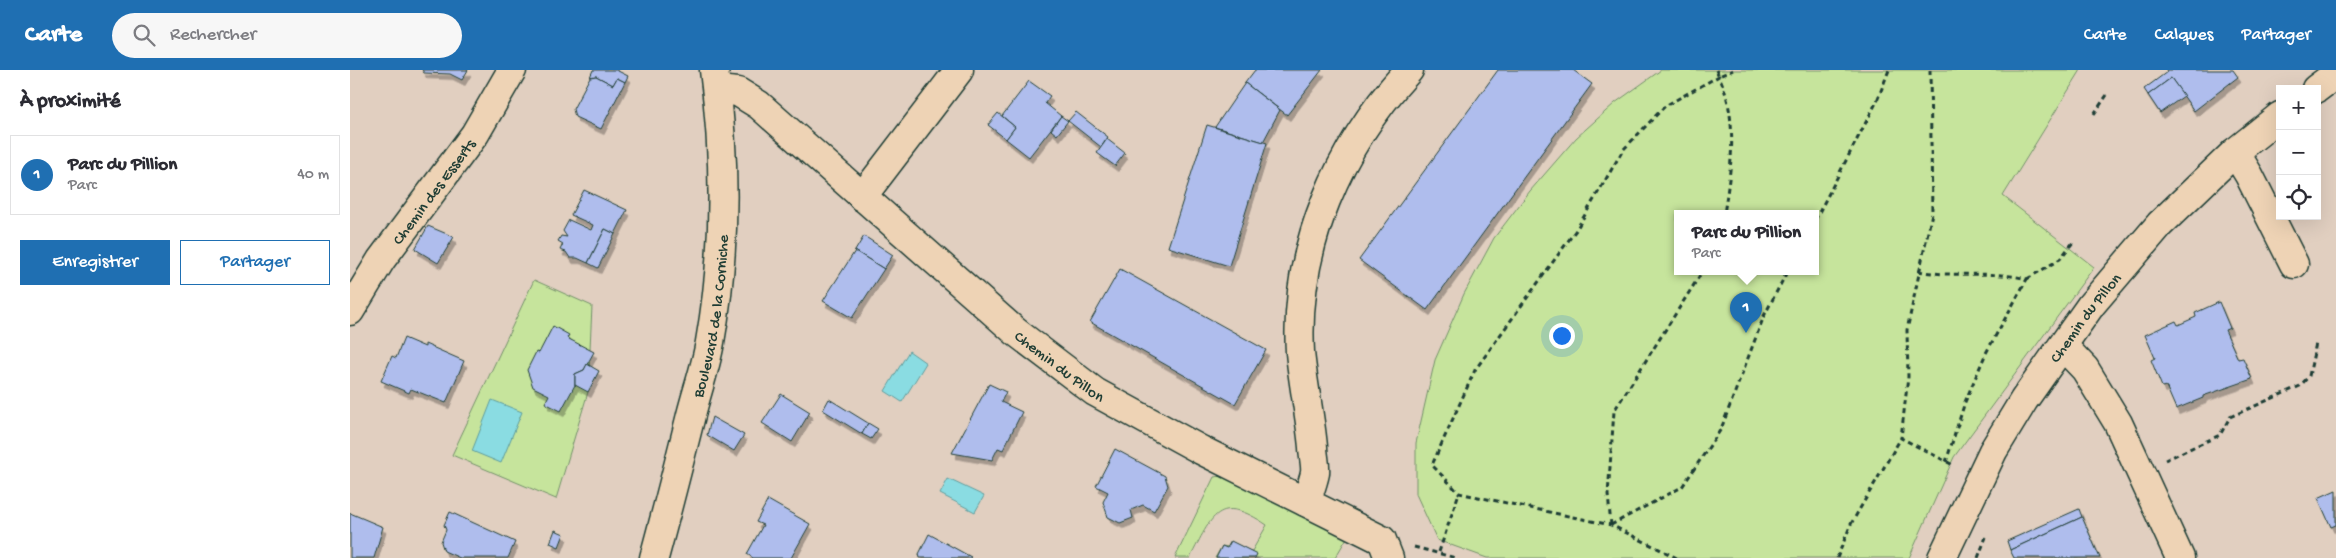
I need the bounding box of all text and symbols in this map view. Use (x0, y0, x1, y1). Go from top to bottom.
search box (112, 13, 462, 58)
text: Carte (25, 21, 82, 50)
icon: search (130, 21, 158, 49)
text: Rechercher (170, 24, 256, 47)
text: Carte (2084, 25, 2127, 46)
text: Calques (2155, 25, 2213, 46)
text: Partager (2241, 25, 2311, 46)
map controls (2276, 85, 2321, 220)
button: + (2276, 85, 2321, 130)
text: À proximité (20, 90, 121, 115)
button: − (2276, 130, 2321, 175)
street label: Chemin des Esserts (390, 135, 482, 250)
text: Parc du Pillion (68, 154, 177, 177)
text: 1 (34, 166, 40, 185)
text: 40 m (297, 166, 329, 185)
button: locate (2276, 175, 2321, 220)
text: Parc (68, 177, 97, 196)
popup (1674, 210, 1819, 275)
text: Parc du Pillion (1692, 222, 1801, 245)
street label: Boulevard de la Corniche (690, 234, 735, 401)
button: Enregistrer (20, 240, 170, 285)
button: Partager (180, 240, 330, 285)
text: Parc (1692, 245, 1721, 264)
street label: Chemin du Pillon (2047, 270, 2127, 368)
pin: 1 (1730, 292, 1762, 333)
your location (1549, 323, 1575, 349)
street label: Chemin du Pillon (1009, 328, 1107, 408)

